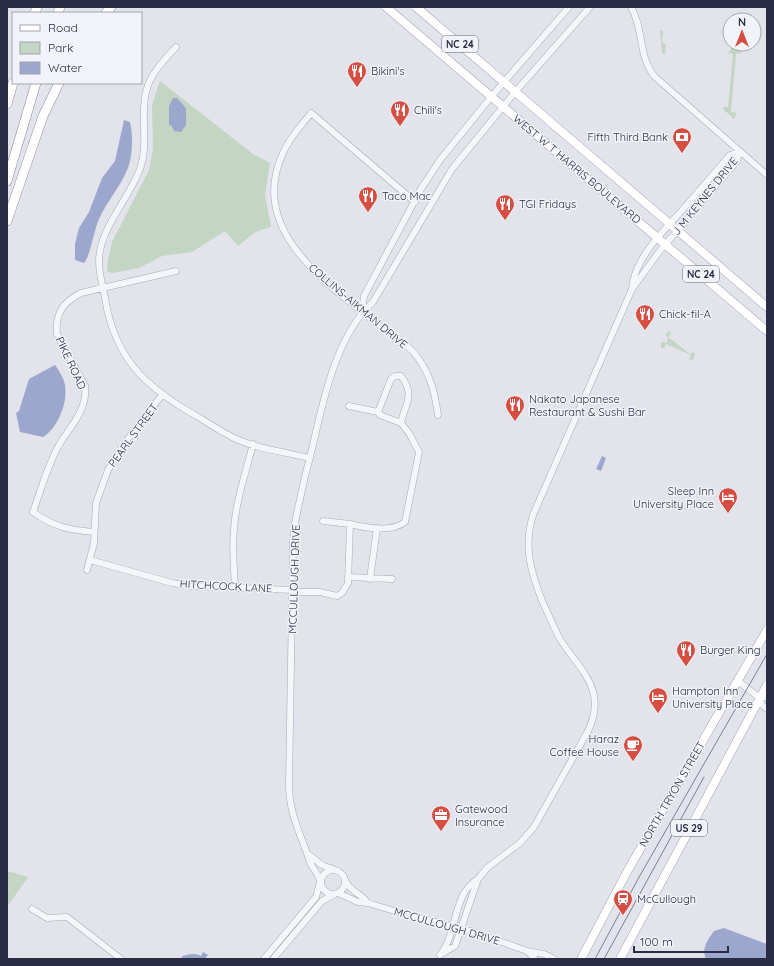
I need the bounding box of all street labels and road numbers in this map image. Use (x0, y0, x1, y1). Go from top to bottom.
road number: NC 24 (442, 36, 478, 52)
street label: WEST W T HARRIS BOULEVARD (510, 111, 644, 227)
street label: J M KEYNES DRIVE (669, 154, 741, 238)
street label: COLLINS-AIKMAN DRIVE (306, 261, 410, 351)
road number: NC 24 (683, 266, 719, 282)
street label: PIKE ROAD (53, 334, 89, 392)
street label: PEARL STREET (105, 400, 161, 470)
street label: MCCULLOUGH DRIVE (285, 524, 303, 634)
street label: HITCHCOCK LANE (179, 577, 273, 595)
street label: NORTH TRYON STREET (636, 738, 708, 849)
road number: US 29 (671, 820, 707, 836)
street label: MCCULLOUGH DRIVE (393, 904, 501, 948)

